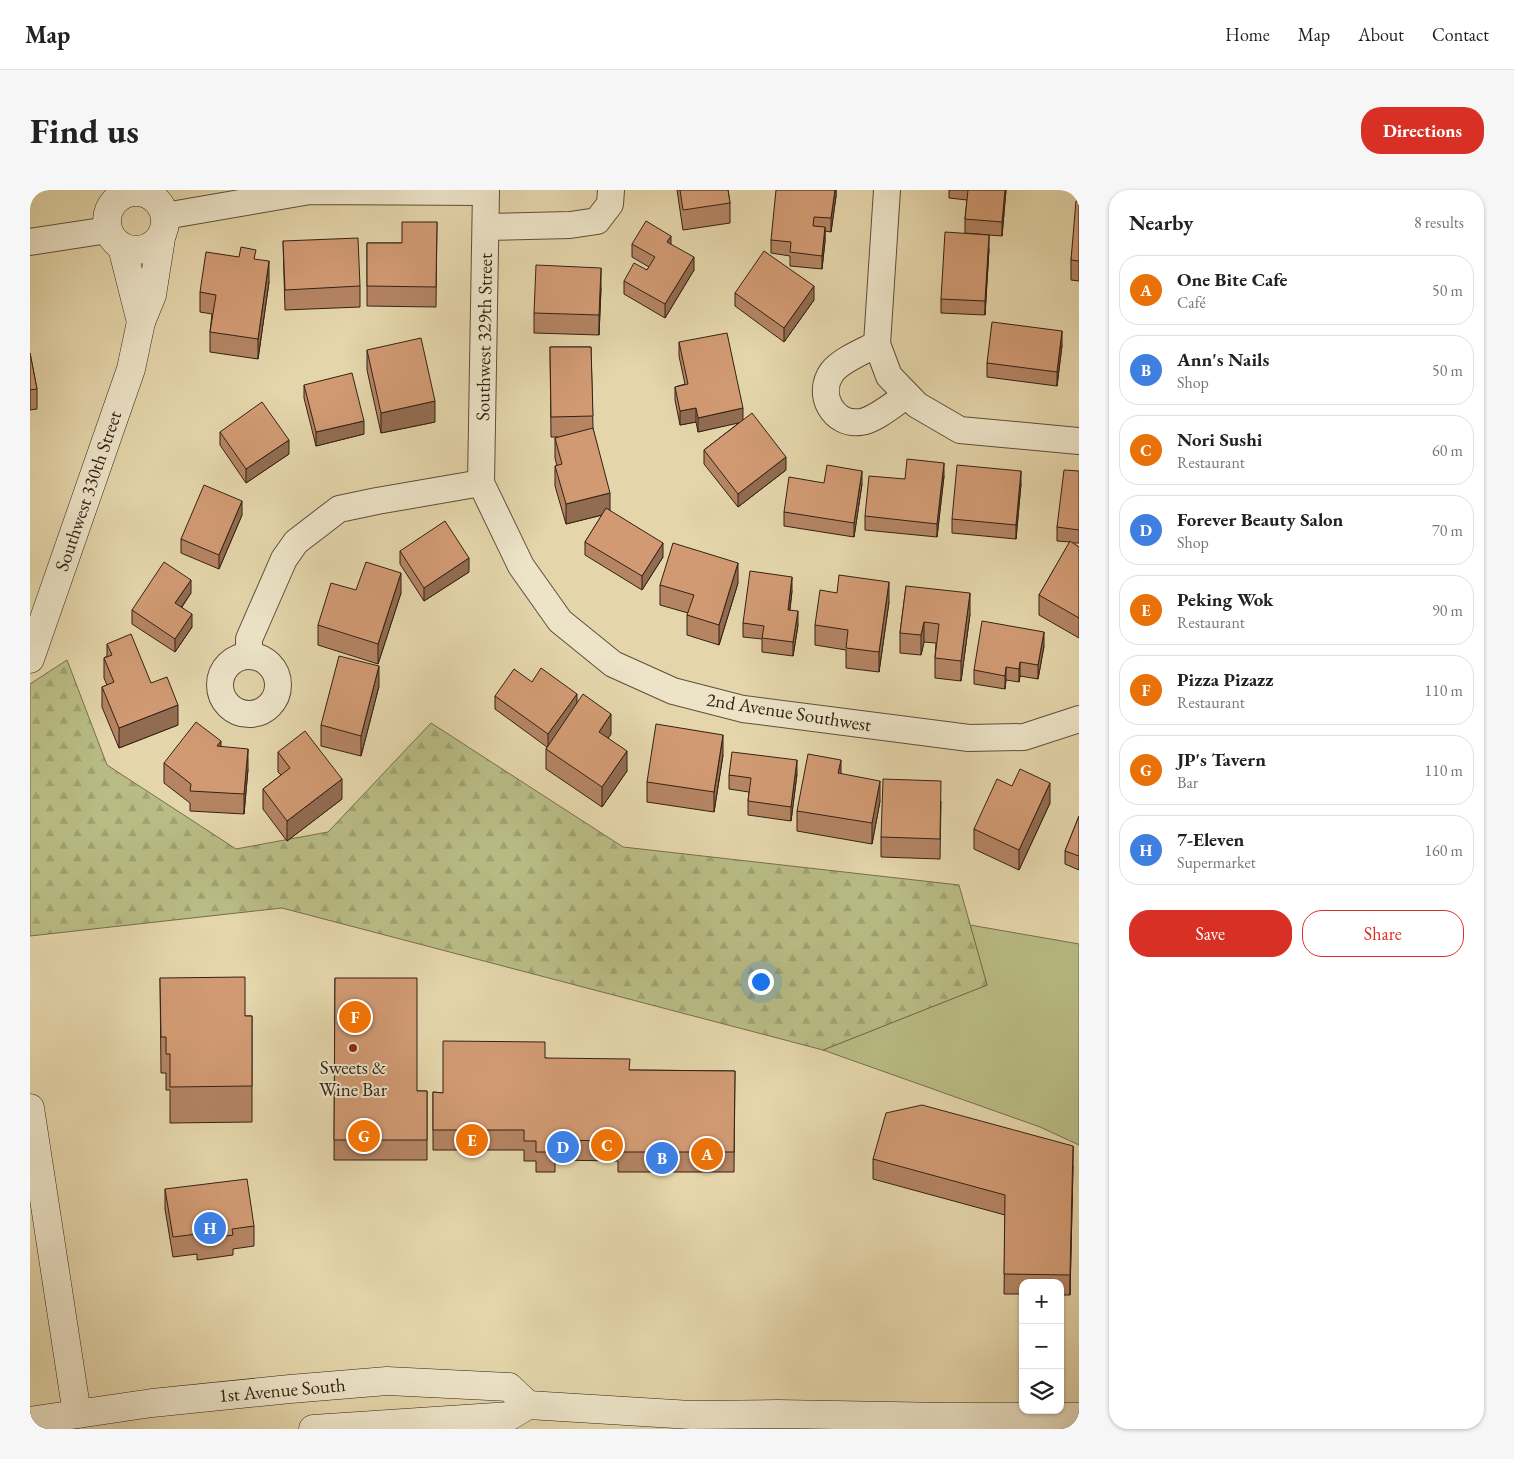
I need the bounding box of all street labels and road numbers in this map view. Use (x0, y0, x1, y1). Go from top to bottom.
street label: Southwest 329th Street (470, 253, 498, 421)
street label: Southwest 330th Street (49, 407, 127, 575)
street label: 2nd Avenue Southwest (705, 687, 873, 737)
street label: 1st Avenue South (217, 1372, 347, 1408)

